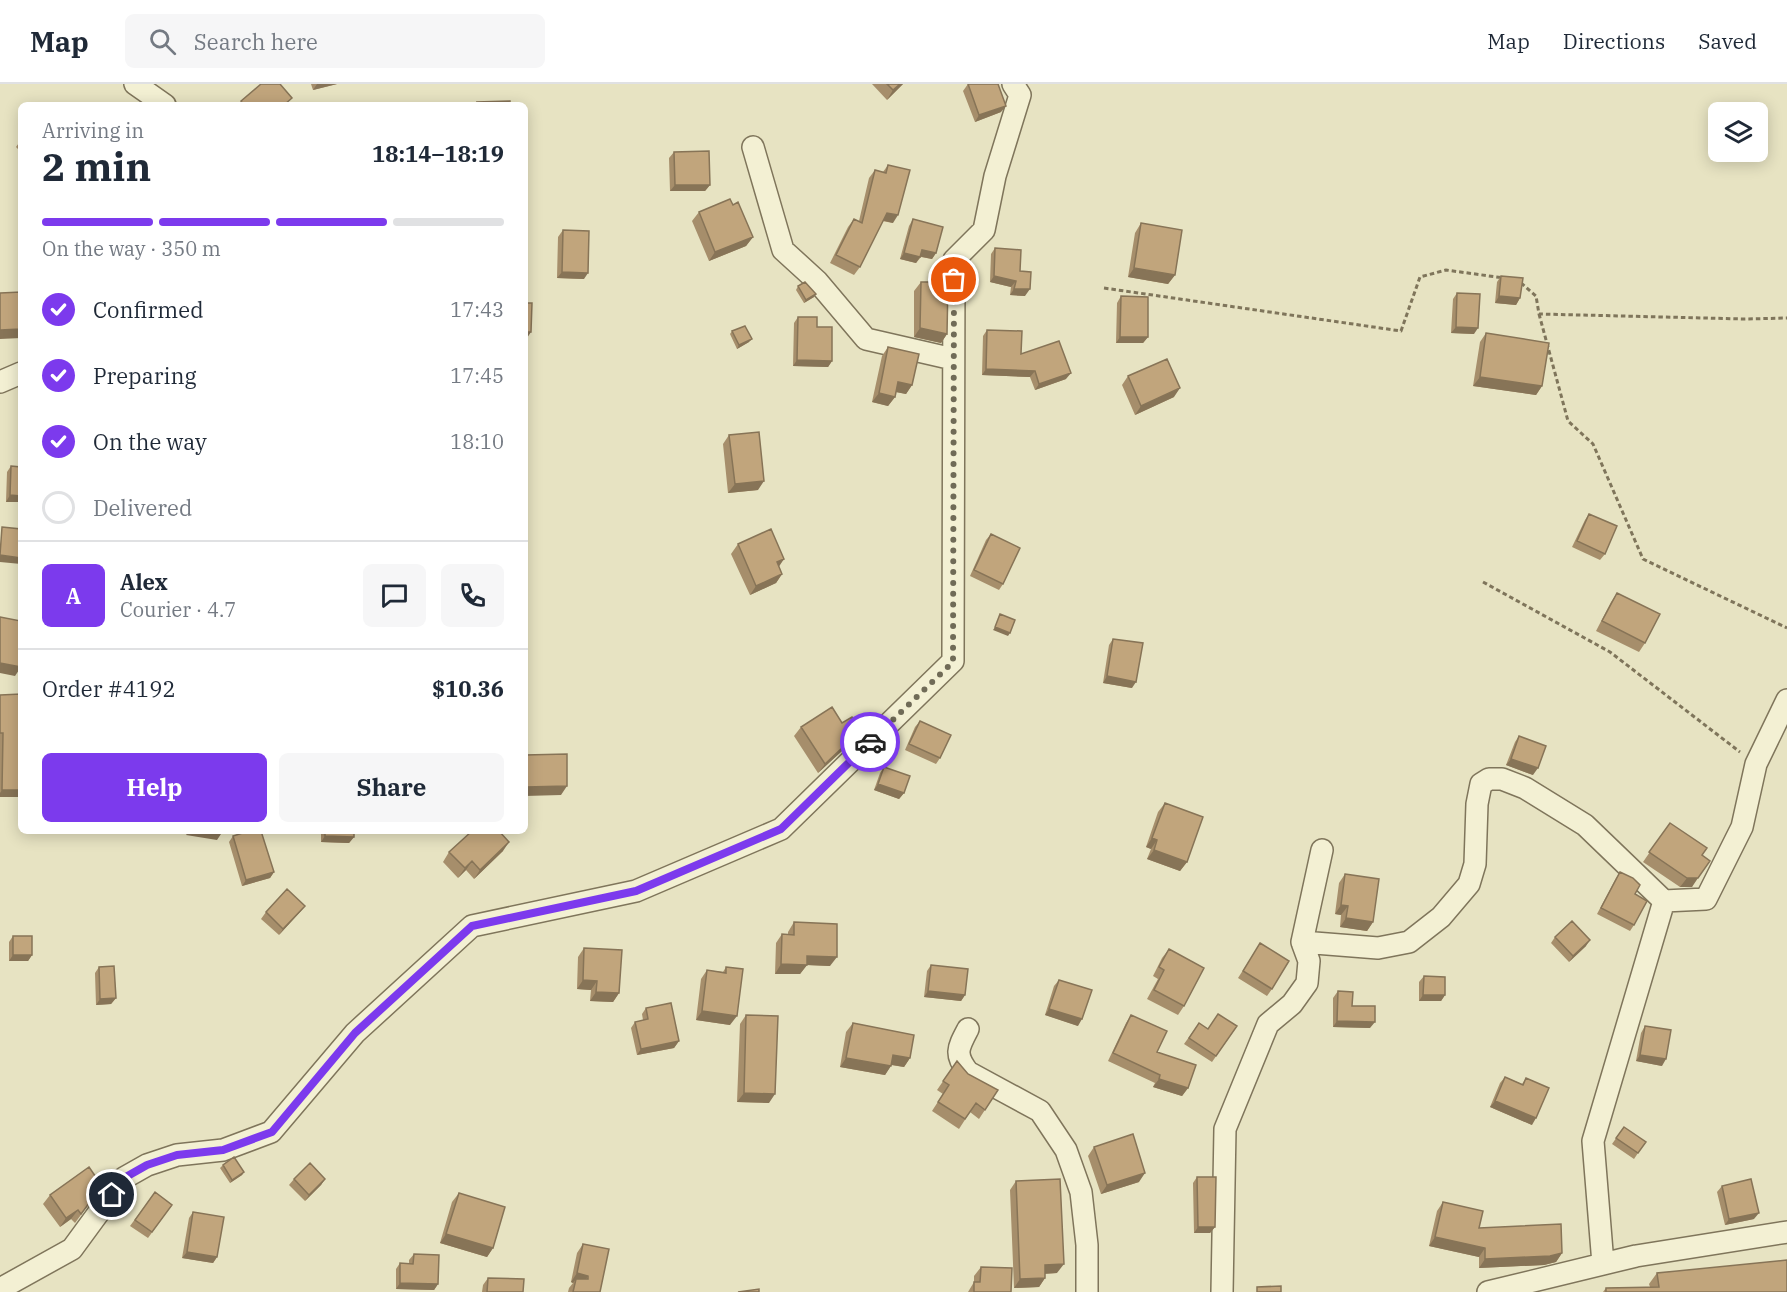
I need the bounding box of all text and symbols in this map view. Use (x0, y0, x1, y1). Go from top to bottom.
search box (125, 14, 545, 68)
text: Map (30, 23, 89, 60)
icon: search (146, 25, 179, 58)
text: Search here (194, 27, 318, 56)
text: Map (1487, 27, 1530, 55)
text: Directions (1563, 27, 1665, 55)
text: Saved (1698, 27, 1757, 55)
map controls (1708, 102, 1768, 162)
button: layers (1708, 102, 1768, 162)
text: Arriving in (42, 117, 144, 144)
text: 18:14–18:19 (372, 139, 504, 168)
text: 2 min (42, 141, 151, 192)
text: On the way · 350 m (42, 235, 221, 262)
pin (928, 254, 979, 305)
icon: bag (937, 263, 970, 296)
icon: check (42, 293, 75, 326)
text: Confirmed (93, 295, 204, 324)
text: 17:43 (450, 296, 504, 323)
icon: check (42, 359, 75, 392)
text: Preparing (93, 361, 197, 390)
text: 17:45 (450, 362, 504, 389)
icon: check (42, 425, 75, 458)
text: On the way (93, 427, 207, 456)
text: 18:10 (450, 428, 504, 455)
text: Delivered (93, 493, 192, 522)
button: chat (363, 564, 426, 627)
button: phone (441, 564, 504, 627)
text: Alex (120, 567, 168, 596)
text: A (66, 581, 81, 610)
text: Courier · 4.7 (120, 596, 236, 623)
text: Order #4192 (42, 674, 176, 703)
text: $10.36 (432, 674, 504, 703)
courier (840, 712, 900, 772)
icon: car (854, 726, 887, 759)
button: Help (42, 753, 267, 822)
button: Share (279, 753, 504, 822)
pin (86, 1169, 137, 1220)
icon: home (95, 1178, 128, 1211)

